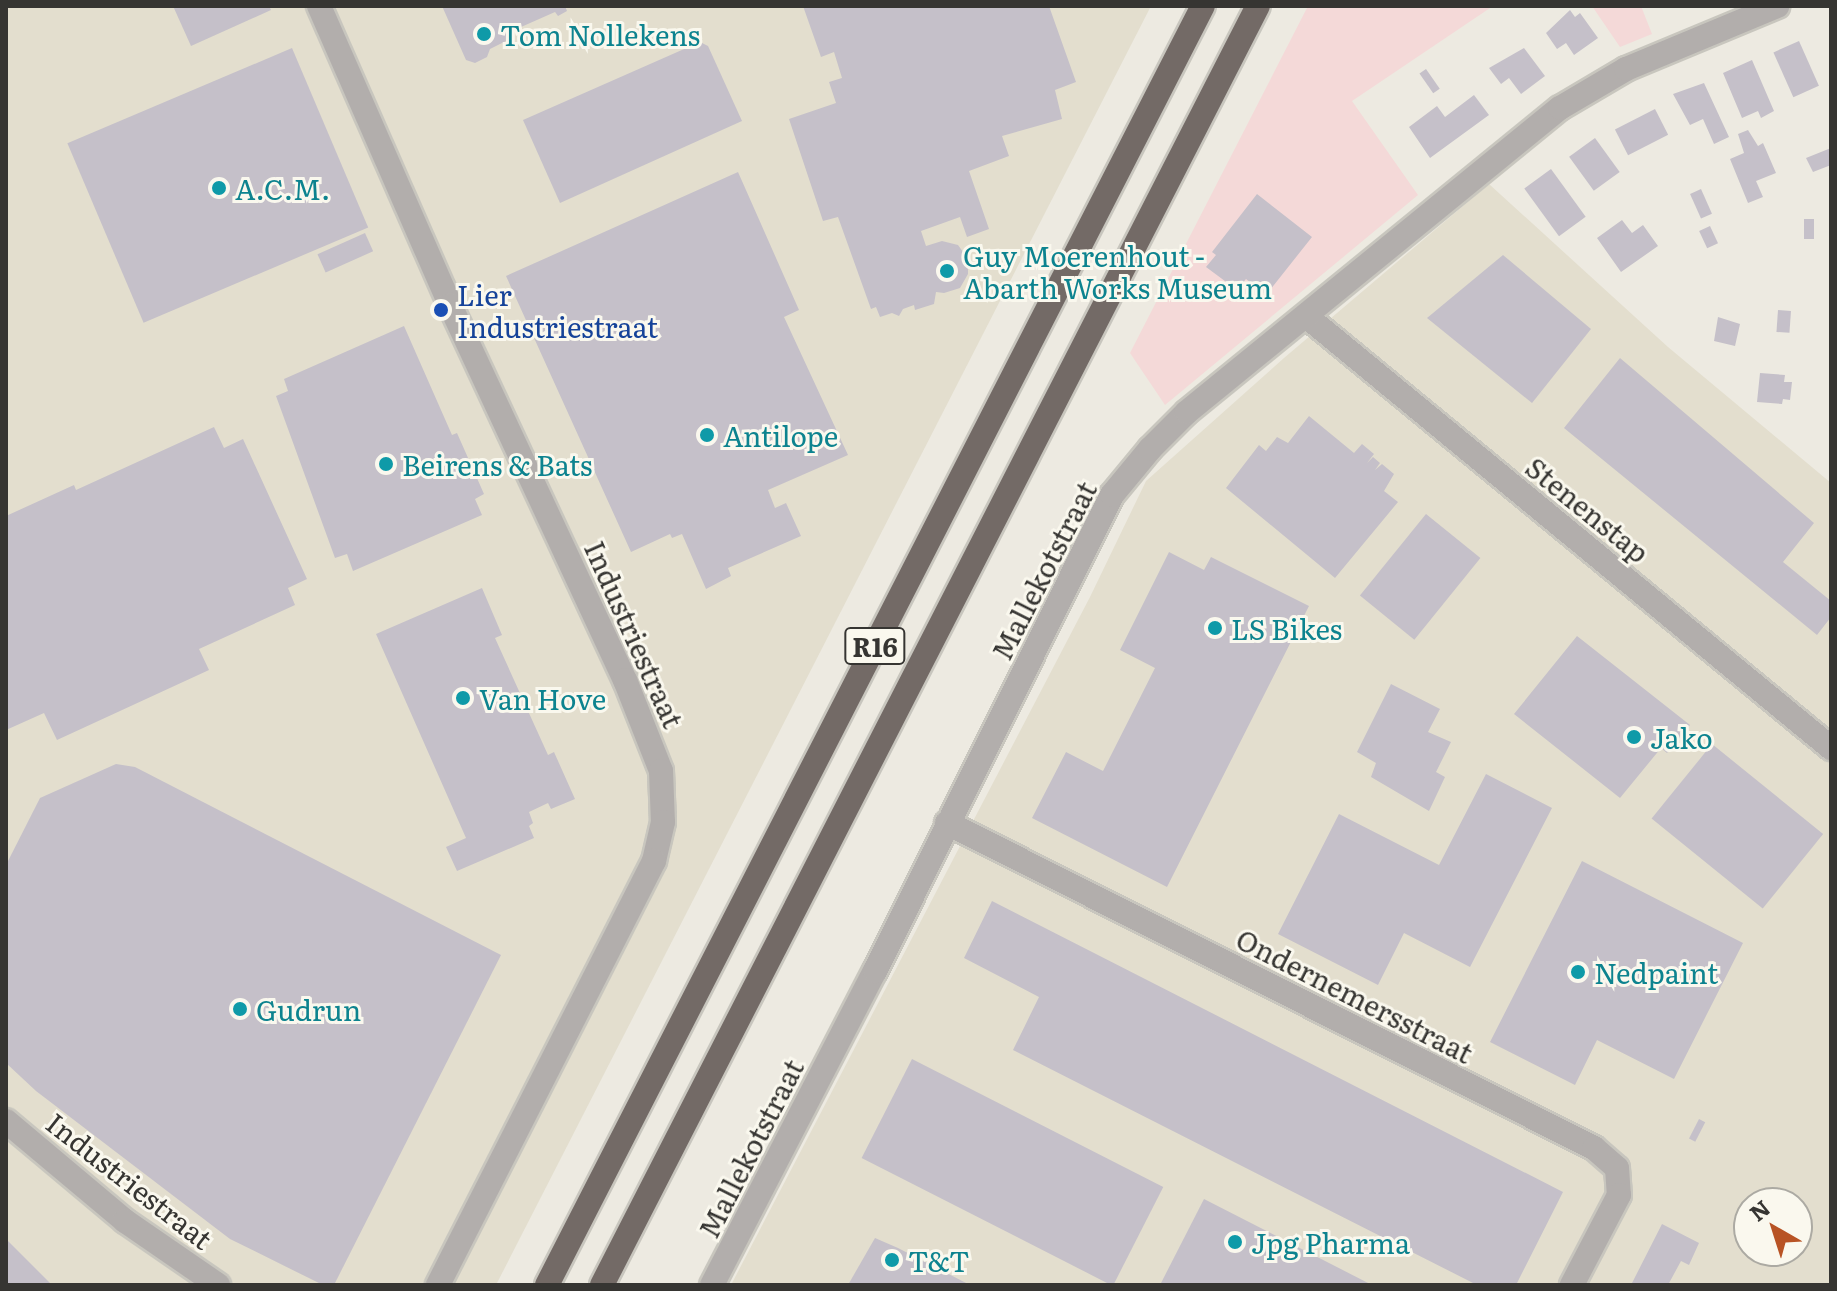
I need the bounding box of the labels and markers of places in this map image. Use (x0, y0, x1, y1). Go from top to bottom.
place label: Tom Nollekens (500, 17, 700, 51)
marker: Tom Nollekens (475, 25, 493, 43)
place label: A.C.M. (235, 171, 330, 205)
marker: A.C.M. (210, 179, 228, 197)
place label: Guy Moerenhout - Abarth Works Museum (963, 238, 1272, 304)
marker: Guy Moerenhout - Abarth Works Museum (938, 262, 956, 280)
place label: Lier Industriestraat (457, 277, 658, 343)
marker: Lier Industriestraat (432, 301, 450, 319)
place label: Antilope (723, 418, 838, 452)
marker: Antilope (698, 426, 716, 444)
place label: Beirens & Bats (402, 447, 592, 481)
marker: Beirens & Bats (377, 455, 395, 473)
place label: LS Bikes (1231, 611, 1342, 645)
marker: LS Bikes (1206, 619, 1224, 637)
place label: Van Hove (479, 681, 606, 715)
marker: Van Hove (454, 689, 472, 707)
place label: Jako (1650, 720, 1713, 754)
marker: Jako (1625, 728, 1643, 746)
place label: Nedpaint (1594, 955, 1718, 989)
marker: Nedpaint (1569, 963, 1587, 981)
place label: Gudrun (256, 992, 361, 1026)
marker: Gudrun (231, 1000, 249, 1018)
place label: Jpg Pharma (1251, 1225, 1410, 1259)
marker: Jpg Pharma (1226, 1233, 1244, 1251)
place label: T&T (908, 1243, 970, 1277)
marker: T&T (883, 1251, 901, 1269)

